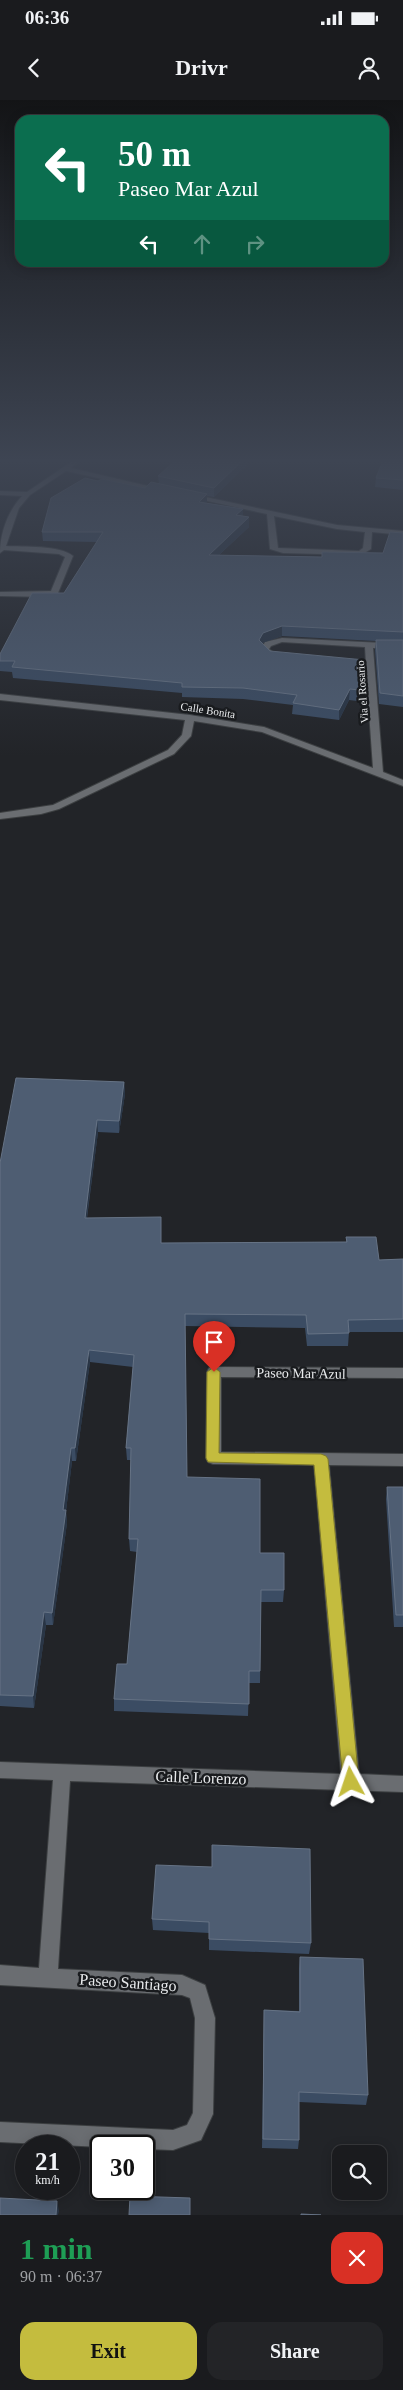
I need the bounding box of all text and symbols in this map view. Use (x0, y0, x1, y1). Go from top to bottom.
text: 06:36 (25, 7, 69, 28)
icon: back (20, 54, 48, 82)
icon: person (355, 54, 383, 82)
text: Drivr (175, 55, 228, 80)
icon: left (35, 135, 100, 200)
text: 50 m (118, 135, 191, 174)
text: Paseo Mar Azul (118, 176, 259, 201)
icon: left (135, 230, 163, 258)
icon: ahead (188, 230, 216, 258)
icon: right (241, 230, 269, 258)
street label: Via el Rosario (354, 660, 370, 724)
street label: Calle Bonita (180, 700, 236, 720)
pin (193, 1321, 235, 1372)
icon: arrive (200, 1328, 228, 1356)
street label: Paseo Mar Azul (256, 1365, 346, 1382)
position arrow (324, 1755, 376, 1807)
street label: Calle Lorenzo (155, 1767, 247, 1788)
street label: Paseo Santiago (79, 1971, 177, 1995)
speed limit sign: 30 (90, 2135, 155, 2200)
map controls (332, 2145, 387, 2200)
button: search (332, 2145, 387, 2200)
text: 21 (35, 2148, 60, 2175)
text: km/h (35, 2173, 60, 2187)
text: 1 min (20, 2232, 93, 2265)
button: close (331, 2232, 383, 2284)
text: 90 m · 06:37 (20, 2268, 102, 2285)
button: Exit (20, 2322, 197, 2380)
button: Share (207, 2322, 383, 2380)

